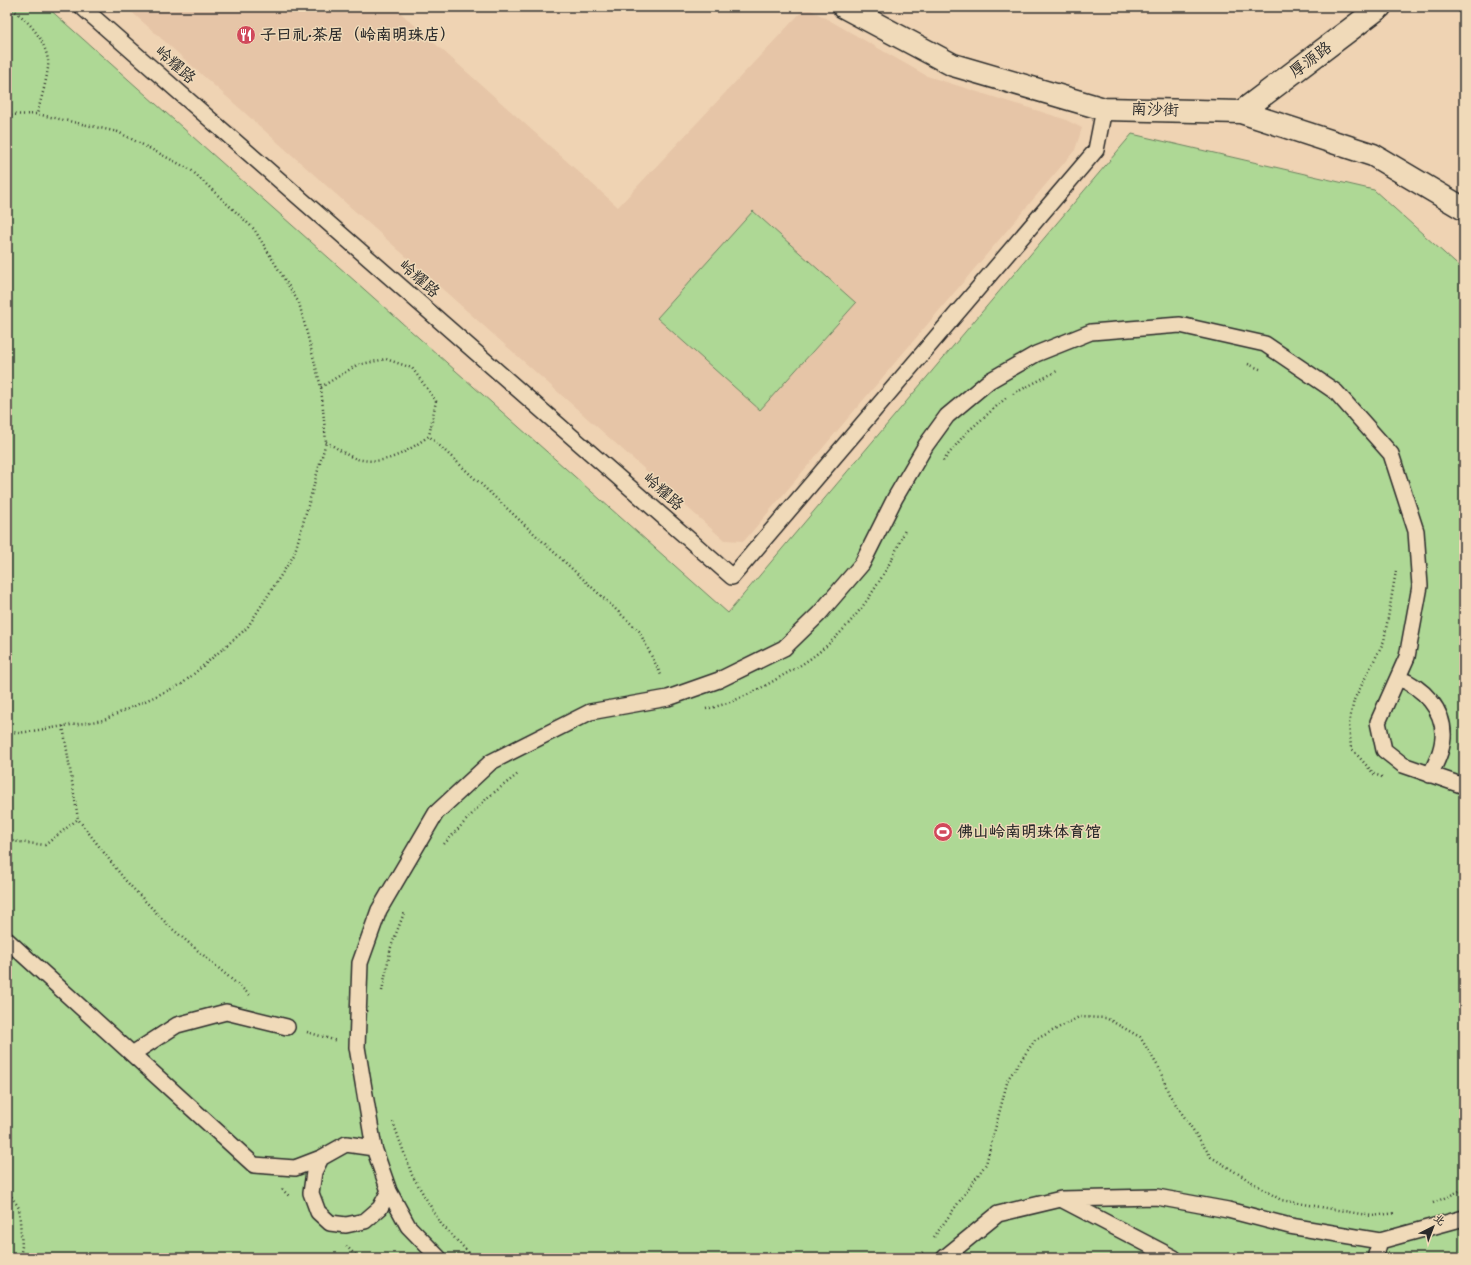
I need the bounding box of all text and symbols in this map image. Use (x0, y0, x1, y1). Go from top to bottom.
restaurant icon: 子曰礼·茶居（岭南明珠店） (235, 24, 257, 46)
place label: 子曰礼·茶居（岭南明珠店） (260, 25, 456, 46)
street label: 厚源路 (1286, 37, 1336, 83)
street label: 岭耀路 (150, 41, 200, 89)
street label: 南沙街 (1131, 99, 1179, 121)
street label: 岭耀路 (394, 255, 444, 303)
street label: 岭耀路 (638, 468, 688, 516)
sports icon: 佛山岭南明珠体育馆 (932, 821, 954, 843)
place label: 佛山岭南明珠体育馆 (957, 822, 1101, 843)
north arrow (1413, 1207, 1453, 1247)
text: 北 (1430, 1211, 1448, 1229)

